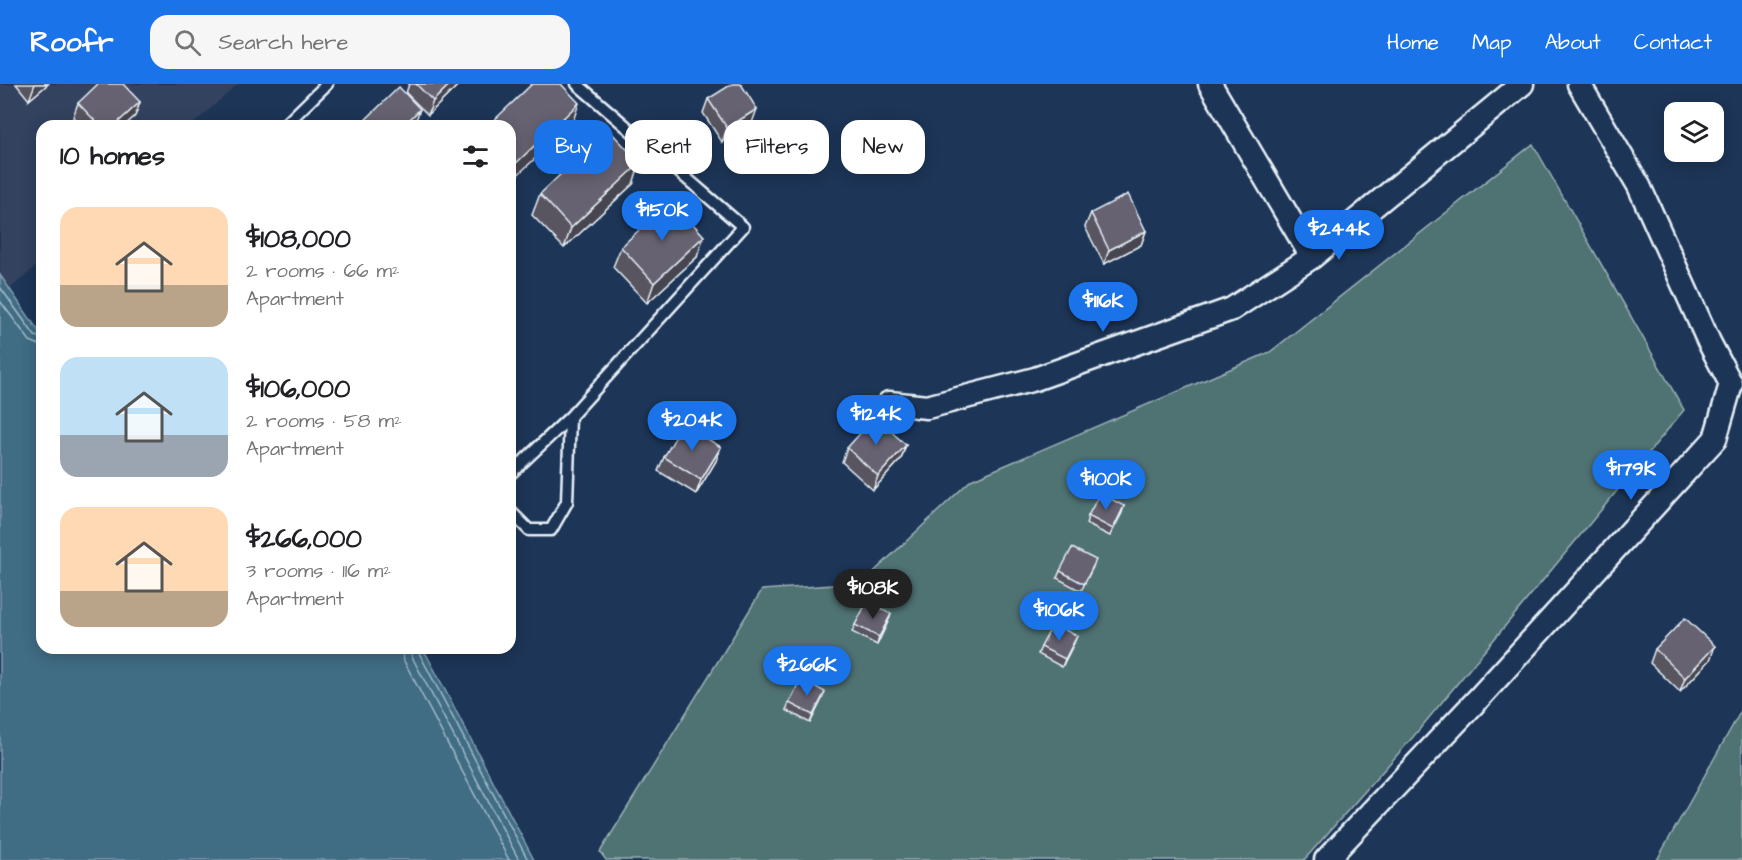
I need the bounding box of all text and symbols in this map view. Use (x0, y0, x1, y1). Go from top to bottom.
search box (150, 15, 570, 69)
text: Roofr (30, 23, 114, 62)
icon: search (171, 26, 204, 59)
text: Search here (219, 27, 348, 58)
text: Home (1387, 28, 1439, 57)
text: Map (1472, 28, 1512, 57)
text: About (1545, 28, 1601, 57)
text: Contact (1634, 28, 1712, 57)
map controls (1664, 102, 1724, 162)
button: layers (1664, 102, 1724, 162)
chip: Buy (534, 120, 613, 174)
chip: Rent (625, 120, 712, 174)
chip: Filters (724, 120, 829, 174)
chip: New (841, 120, 925, 174)
text: 10 homes (60, 138, 165, 174)
icon: filters (459, 140, 492, 173)
pin: $150K (620, 191, 704, 242)
text: $150K (636, 196, 688, 224)
pin: $244K (1297, 210, 1381, 261)
text: $244K (1308, 215, 1370, 243)
text: $108,000 (246, 221, 351, 257)
icon: home (108, 231, 180, 303)
text: 2 rooms · 66 m² (246, 257, 400, 285)
pin: $116K (1061, 282, 1145, 333)
text: Apartment (246, 285, 344, 313)
text: $116K (1083, 287, 1123, 315)
text: $106,000 (246, 371, 350, 407)
icon: home (108, 381, 180, 453)
pin: $124K (834, 395, 918, 446)
text: $124K (851, 400, 901, 428)
pin: $204K (650, 401, 734, 452)
text: $204K (662, 406, 722, 434)
text: 2 rooms · 58 m² (246, 407, 402, 435)
text: Apartment (246, 435, 344, 463)
pin: $179K (1589, 450, 1673, 501)
text: $179K (1606, 455, 1656, 483)
pin: $100K (1064, 460, 1148, 511)
text: $100K (1080, 465, 1132, 493)
text: $266,000 (246, 521, 362, 557)
icon: home (108, 531, 180, 603)
text: 3 rooms · 116 m² (246, 557, 391, 585)
pin: $108K (831, 569, 915, 620)
text: $108K (847, 574, 899, 602)
text: Apartment (246, 585, 344, 613)
pin: $106K (1017, 591, 1101, 642)
text: $106K (1034, 596, 1084, 624)
pin: $266K (765, 646, 849, 697)
text: $266K (777, 651, 837, 679)

